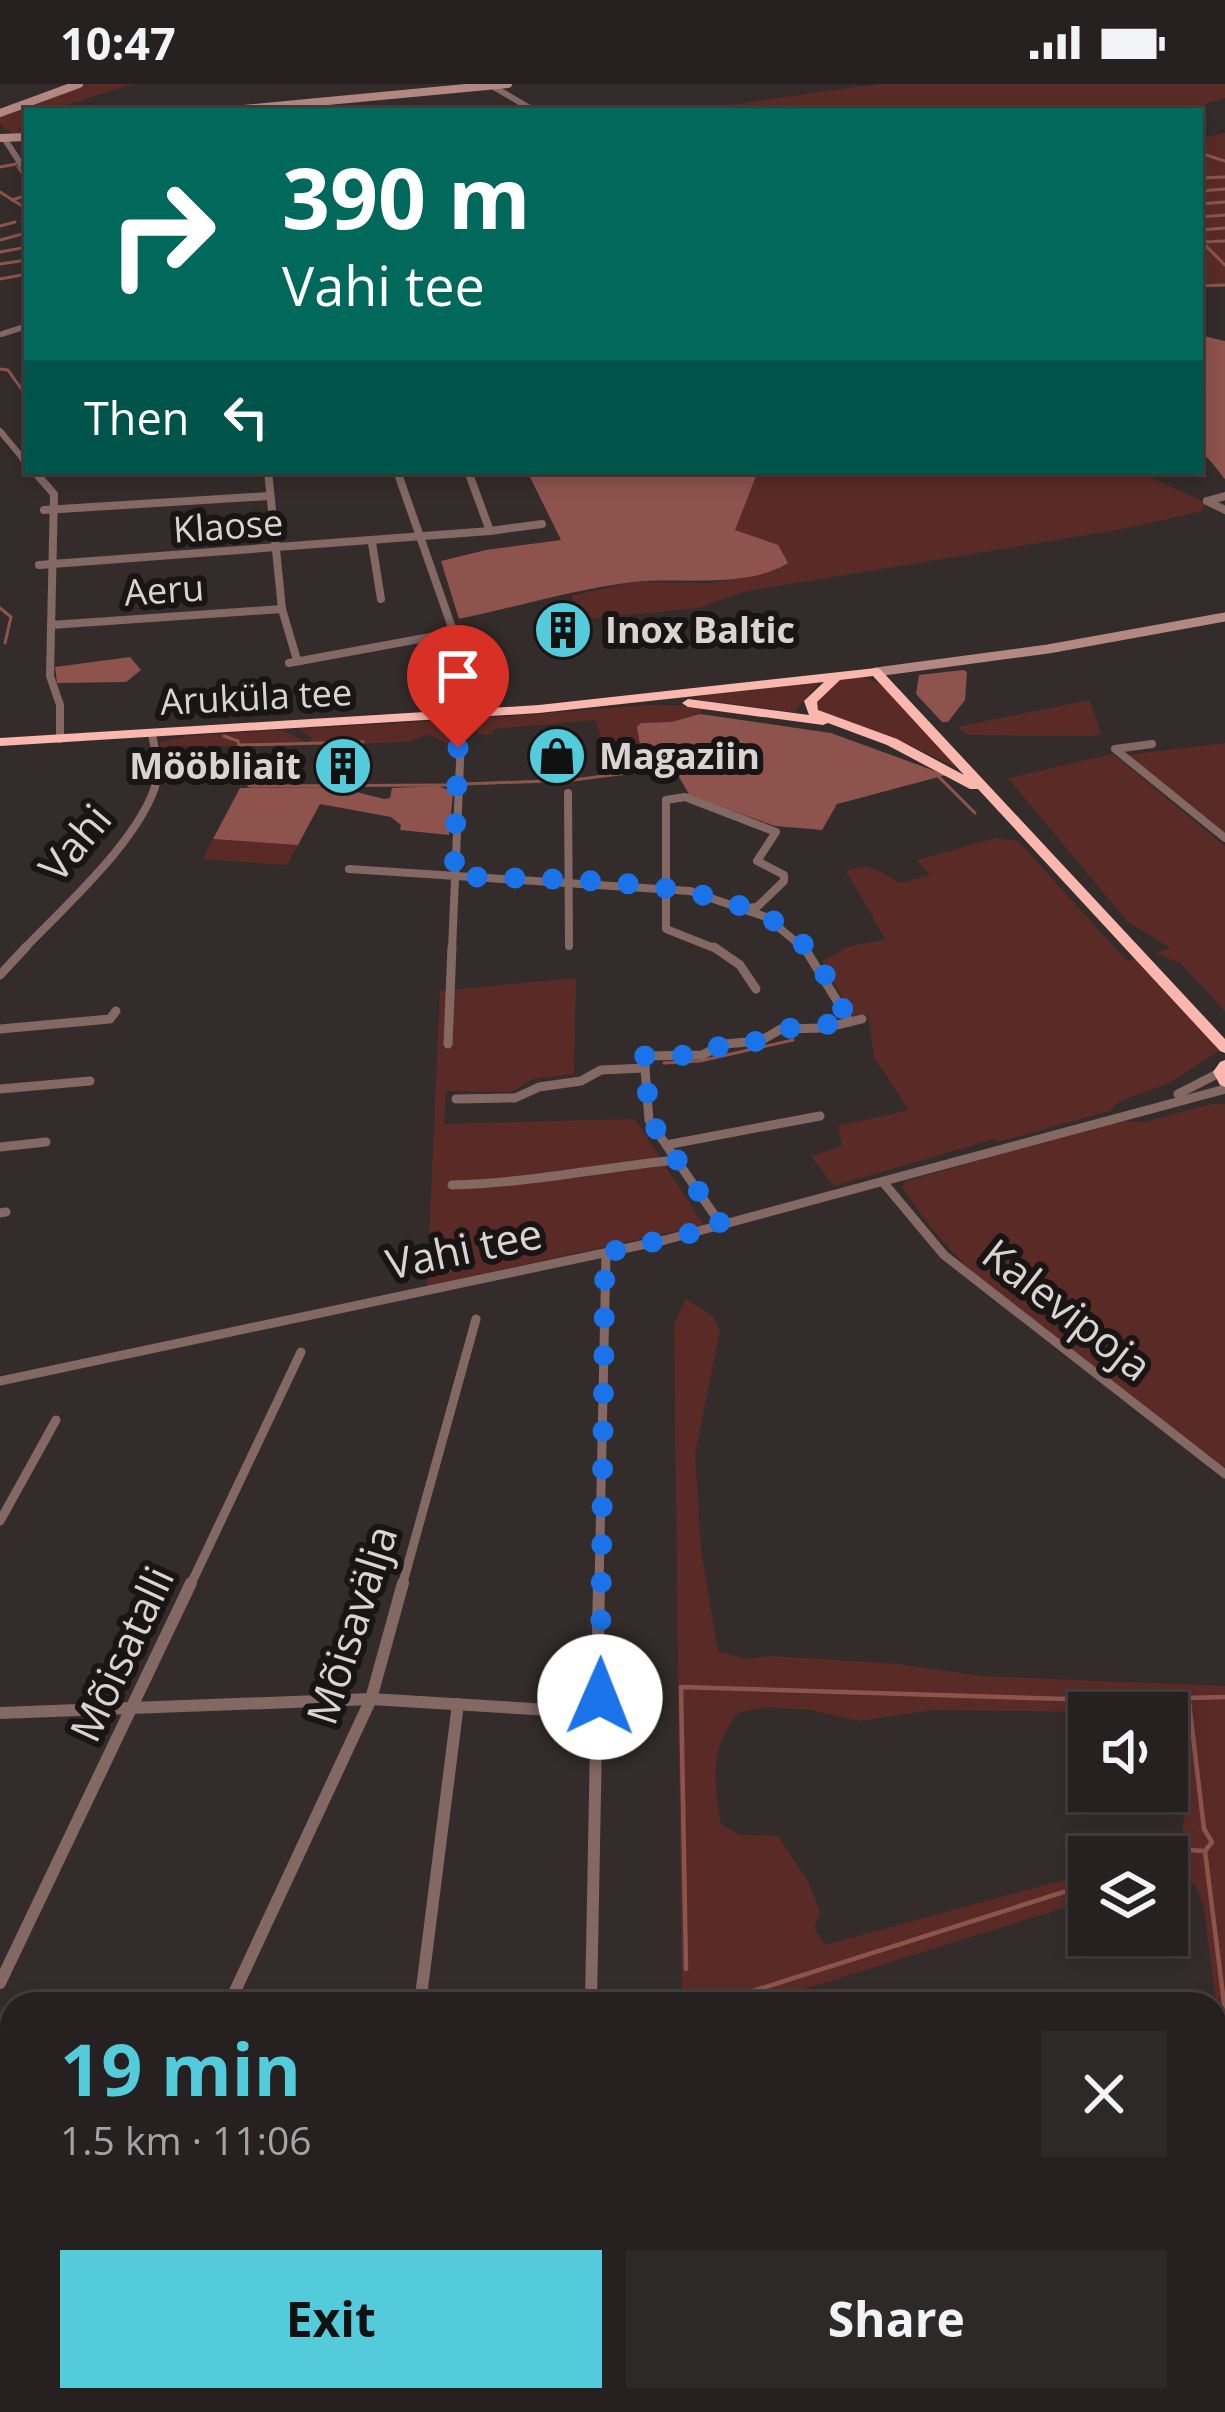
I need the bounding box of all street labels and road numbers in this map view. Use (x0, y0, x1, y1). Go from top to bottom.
street label: Klaose (171, 497, 285, 554)
street label: Aeru (122, 562, 205, 617)
street label: Aruküla tee (159, 667, 353, 726)
street label: Vahi (25, 791, 123, 893)
street label: Vahi tee (381, 1203, 547, 1292)
street label: Kalevipoja (972, 1225, 1164, 1393)
street label: Mõisavälja (292, 1518, 409, 1731)
street label: Mõisatalli (55, 1557, 186, 1750)

